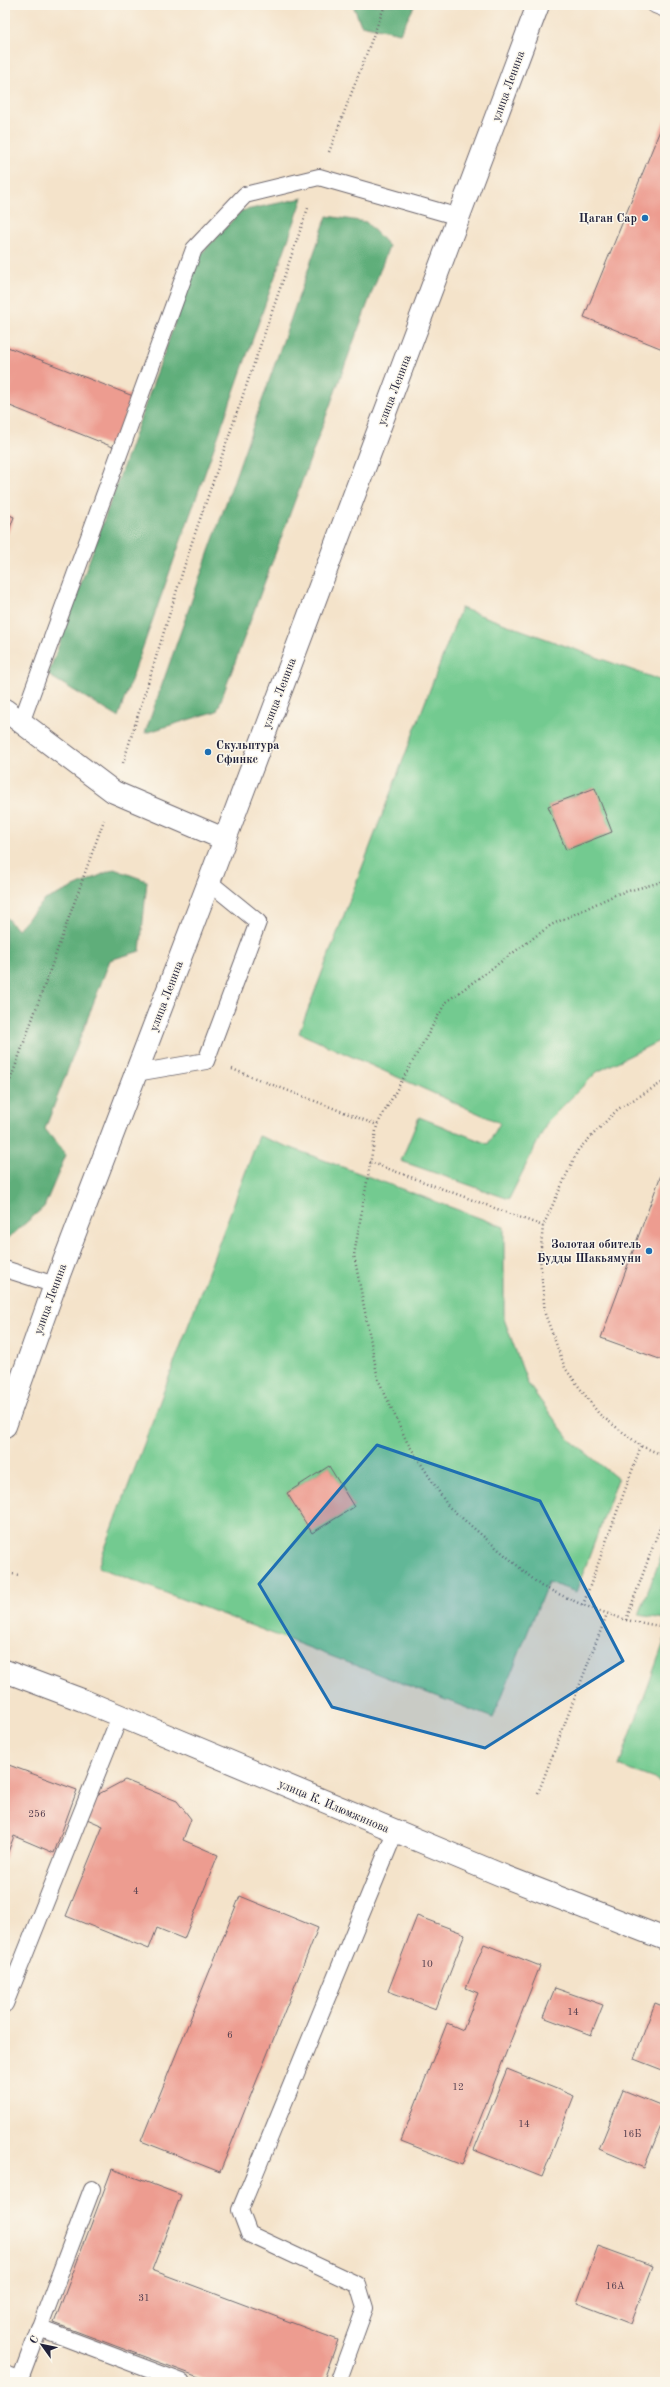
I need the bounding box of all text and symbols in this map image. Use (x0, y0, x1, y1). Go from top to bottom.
street label: улица Ленина (491, 49, 527, 123)
place label: Цаган Сар (579, 213, 637, 225)
marker: Цаган Сар (640, 213, 650, 223)
street label: улица Ленина (376, 353, 414, 427)
street label: улица Ленина (261, 656, 299, 730)
place label: Скульптура Сфинкс (216, 740, 279, 766)
marker: Скульптура Сфинкс (203, 747, 213, 757)
street label: улица Ленина (148, 959, 186, 1033)
place label: Золотая обитель Будды Шакьямуни (537, 1239, 641, 1265)
marker: Золотая обитель Будды Шакьямуни (644, 1246, 654, 1256)
street label: улица Ленина (33, 1262, 69, 1336)
street label: улица К. Илюмжинова (277, 1778, 391, 1836)
house number: 256 (28, 1809, 46, 1819)
house number: 4 (133, 1886, 139, 1896)
house number: 10 (421, 1959, 433, 1969)
house number: 14 (567, 2007, 579, 2017)
house number: 6 (227, 2030, 233, 2040)
house number: 12 (452, 2082, 464, 2092)
house number: 14 (518, 2119, 530, 2129)
house number: 16Б (623, 2129, 641, 2139)
house number: 16А (605, 2281, 625, 2291)
house number: 31 (138, 2293, 150, 2303)
north arrow (22, 2325, 62, 2365)
text: С (28, 2334, 41, 2346)

